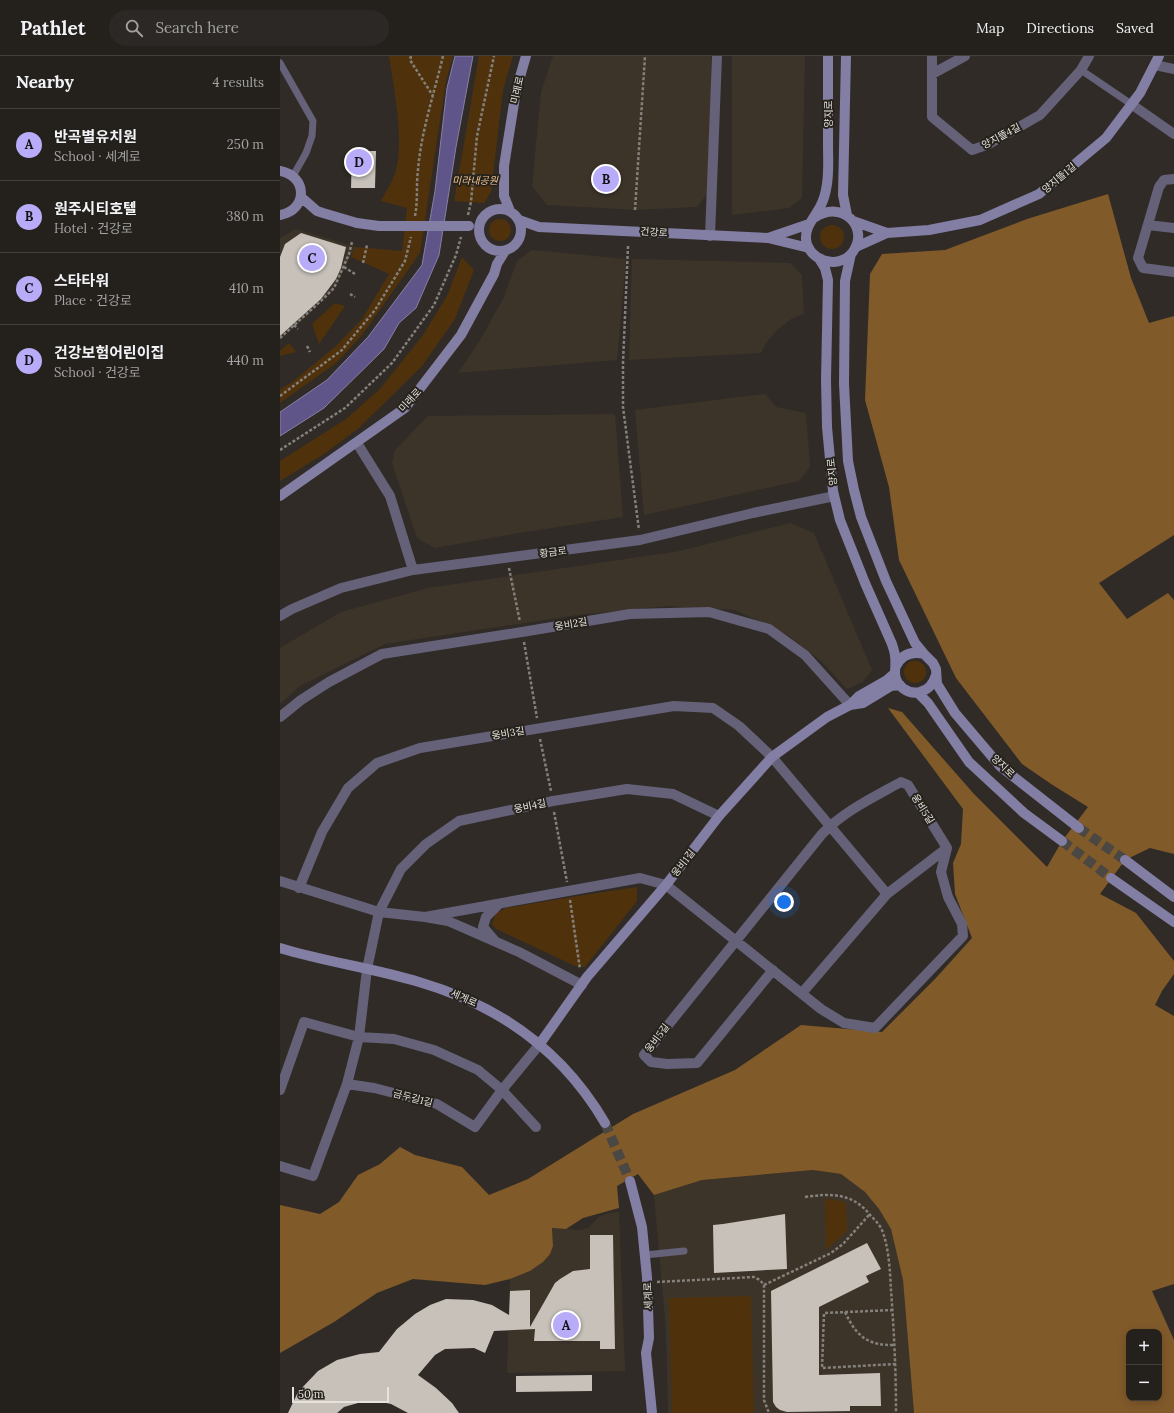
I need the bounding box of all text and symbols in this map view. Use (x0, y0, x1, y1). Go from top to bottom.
search box (109, 10, 389, 46)
text: Pathlet (20, 16, 85, 40)
icon: search (123, 17, 145, 39)
text: Search here (155, 18, 239, 37)
text: Map (976, 19, 1004, 37)
text: Directions (1026, 19, 1094, 37)
text: Saved (1116, 19, 1154, 37)
text: Nearby (16, 71, 74, 93)
text: 4 results (213, 74, 264, 91)
street label: 미래로 (508, 75, 526, 105)
street label: 양지로 (822, 100, 835, 128)
street label: 양지뜰4길 (979, 120, 1023, 152)
text: 반곡별유치원 (54, 127, 137, 146)
text: A (25, 136, 33, 153)
text: 250 m (227, 136, 264, 153)
pin: D (346, 147, 372, 177)
text: School · 세계로 (54, 148, 141, 165)
street label: 양지뜰1길 (1039, 160, 1079, 196)
pin: B (593, 164, 619, 194)
park label: 미라내공원 (452, 174, 499, 187)
text: 원주시티호텔 (54, 199, 137, 218)
text: B (25, 208, 33, 225)
text: 380 m (226, 208, 264, 225)
text: Hotel · 건강로 (54, 220, 133, 237)
street label: 건강로 (640, 225, 668, 239)
pin: C (299, 243, 325, 273)
text: 스타타워 (54, 271, 109, 290)
text: C (25, 280, 33, 297)
text: 410 m (229, 280, 264, 297)
text: Place · 건강로 (54, 292, 132, 309)
text: 건강보험어린이집 (54, 343, 164, 362)
text: D (24, 352, 34, 369)
text: 440 m (227, 352, 264, 369)
text: School · 건강로 (54, 364, 141, 381)
street label: 미래로 (396, 385, 424, 415)
street label: 양지로 (824, 458, 840, 486)
street label: 황금로 (539, 544, 567, 560)
street label: 웅비2길 (554, 615, 588, 633)
street label: 웅비3길 (491, 724, 525, 742)
street label: 양지로 (989, 752, 1017, 780)
street label: 웅비5길 (909, 792, 937, 826)
street label: 웅비4길 (512, 796, 548, 816)
street label: 웅비1길 (668, 847, 698, 879)
your location (774, 892, 794, 912)
street label: 세계로 (449, 986, 479, 1010)
street label: 웅비5길 (642, 1021, 672, 1055)
street label: 금두길1길 (392, 1086, 434, 1110)
street label: 세계로 (641, 1282, 655, 1310)
pin: A (553, 1310, 579, 1340)
map controls (1126, 1329, 1162, 1401)
button: + (1126, 1329, 1162, 1365)
button: − (1126, 1365, 1162, 1401)
scale bar (292, 1385, 389, 1404)
text: 50 m (298, 1387, 324, 1401)

